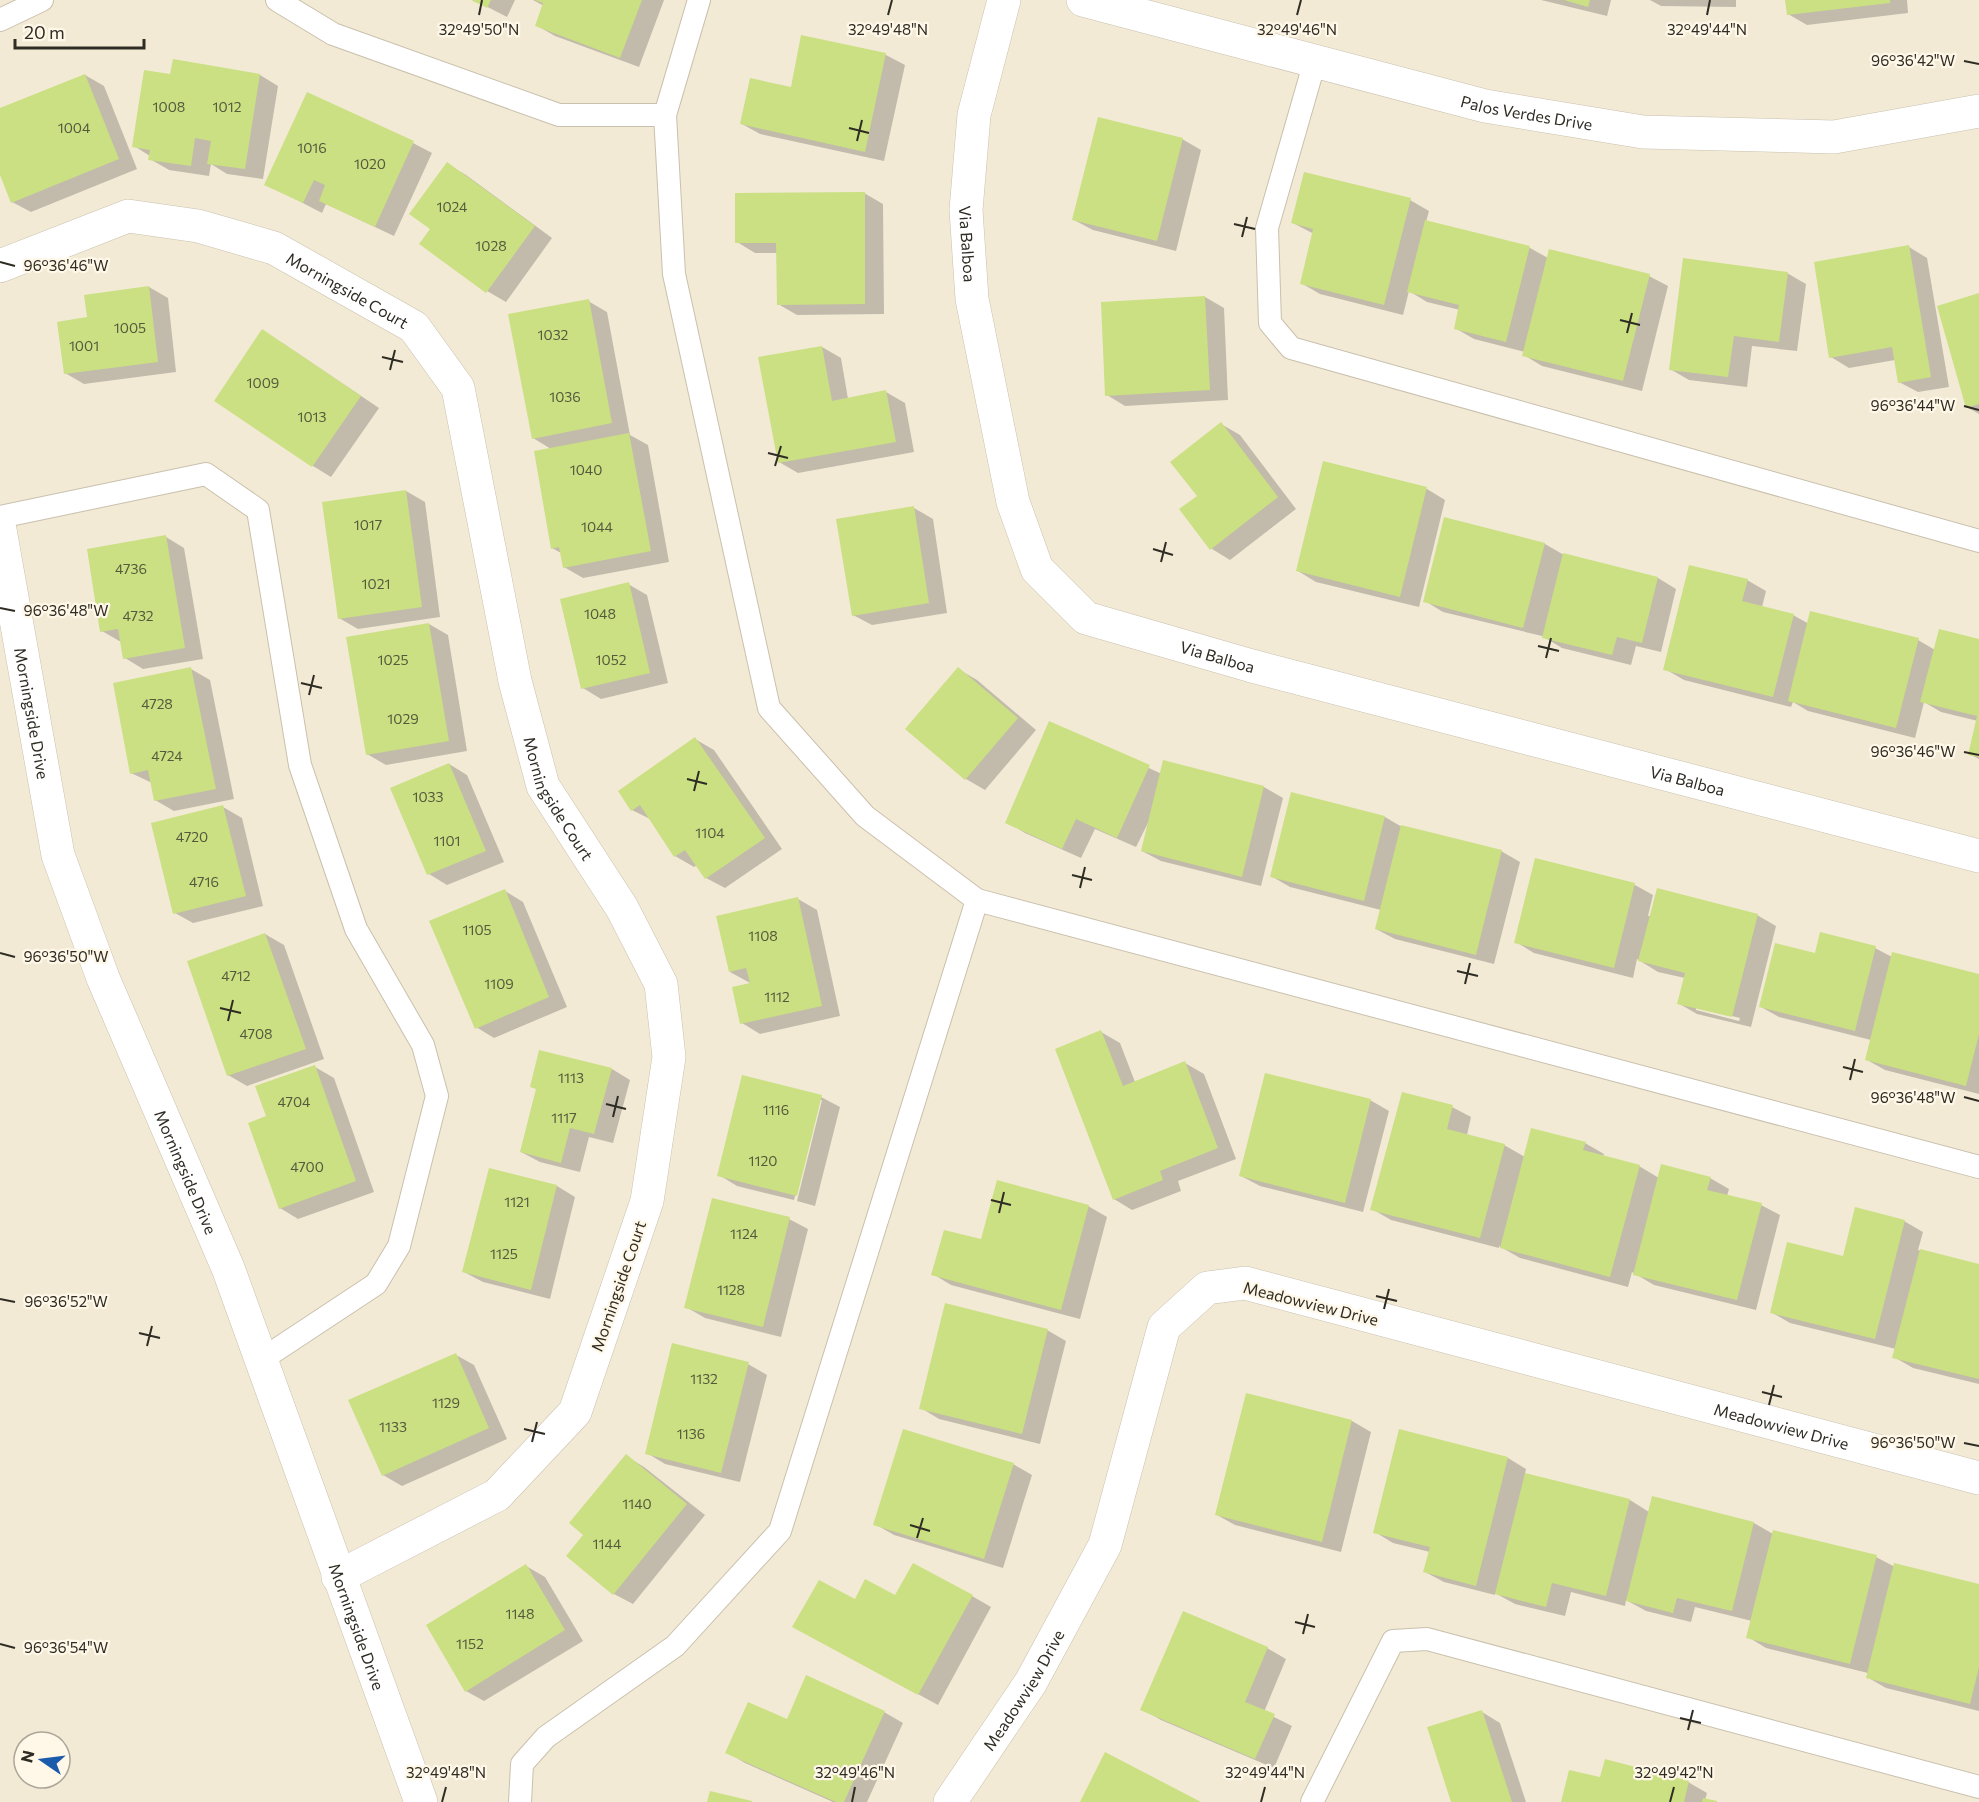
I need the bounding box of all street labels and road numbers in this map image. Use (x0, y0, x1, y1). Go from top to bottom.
street label: Palos Verdes Drive (1459, 91, 1594, 133)
street label: Via Balboa (956, 205, 980, 283)
street label: Morningside Court (283, 248, 413, 332)
street label: Via Balboa (1178, 636, 1257, 676)
street label: Morningside Drive (12, 646, 54, 780)
street label: Morningside Court (521, 734, 598, 864)
street label: Via Balboa (1648, 761, 1727, 799)
street label: Morningside Drive (151, 1107, 222, 1237)
street label: Morningside Court (587, 1218, 649, 1354)
street label: Meadowview Drive (1242, 1277, 1380, 1329)
street label: Meadowview Drive (1712, 1399, 1851, 1453)
street label: Morningside Drive (326, 1560, 389, 1692)
street label: Meadowview Drive (978, 1626, 1067, 1754)

